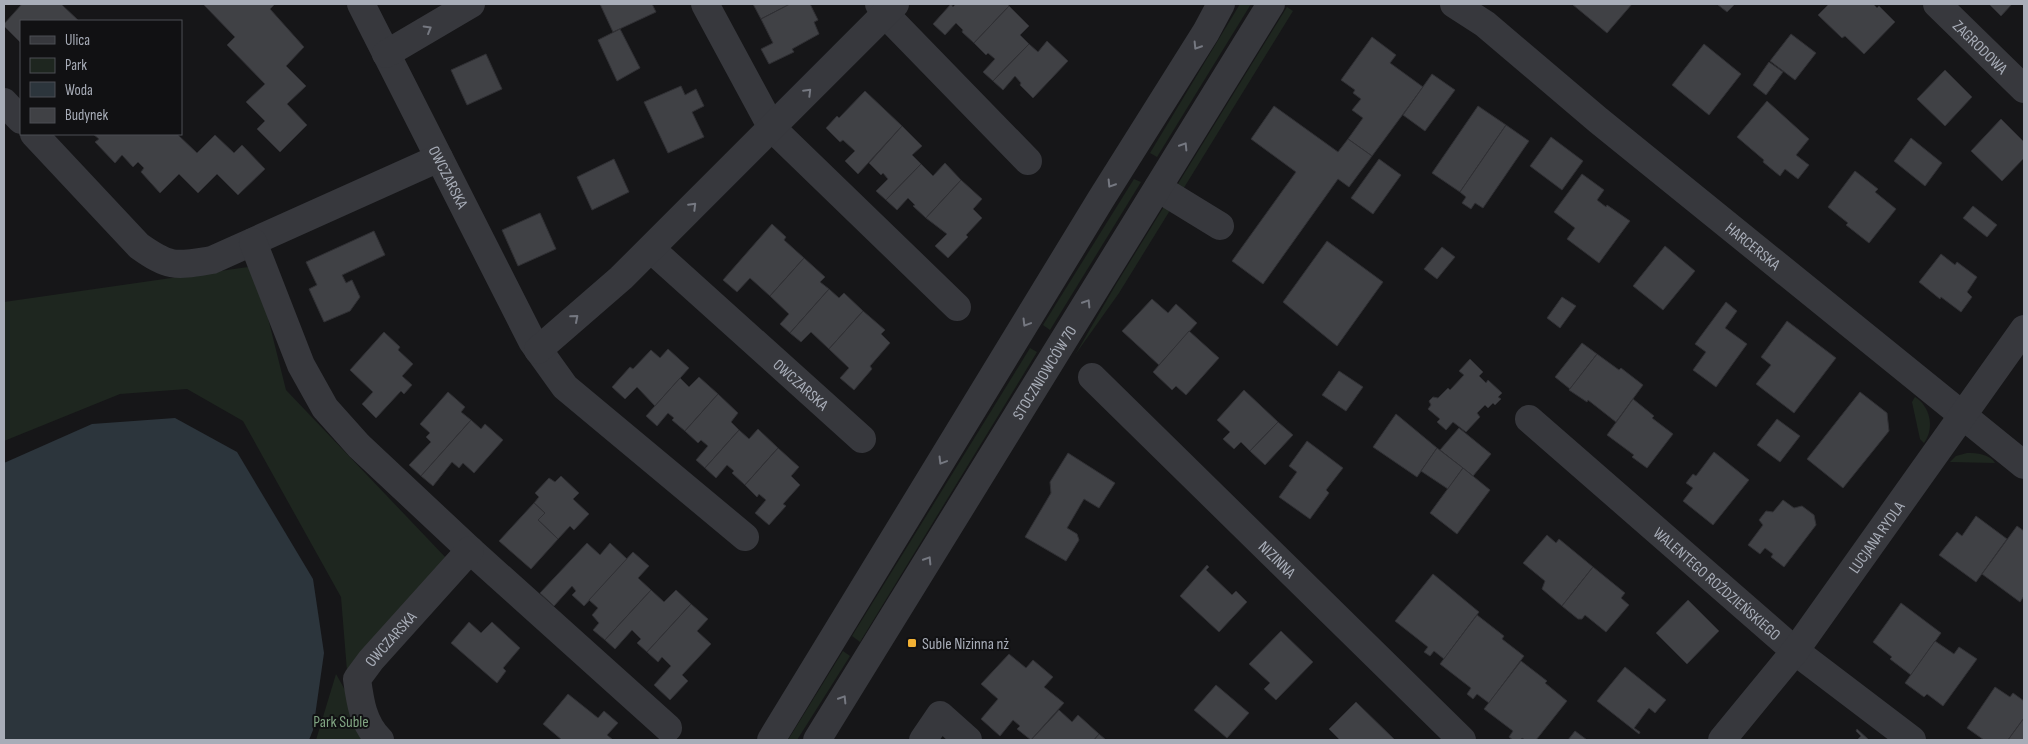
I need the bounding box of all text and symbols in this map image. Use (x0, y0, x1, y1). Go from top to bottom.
street label: ZAGRODOWA (1948, 17, 2011, 79)
legend (20, 20, 182, 135)
one-way arrow (423, 25, 432, 35)
text: Ulica (65, 31, 90, 50)
one-way arrow (1194, 41, 1204, 50)
text: Park (65, 56, 87, 75)
text: Woda (65, 81, 93, 100)
one-way arrow (802, 88, 811, 97)
text: Budynek (65, 106, 108, 125)
one-way arrow (1177, 142, 1187, 151)
street label: OWCZARSKA (424, 143, 471, 212)
one-way arrow (1108, 178, 1117, 187)
one-way arrow (687, 203, 696, 212)
street label: HARCERSKA (1721, 219, 1784, 275)
one-way arrow (1081, 300, 1091, 309)
one-way arrow (569, 315, 578, 324)
one-way arrow (1023, 317, 1033, 326)
street label: STOCZNIOWCÓW 70 (1009, 323, 1081, 424)
street label: OWCZARSKA (769, 356, 832, 415)
one-way arrow (938, 456, 948, 465)
street label: LUCJANA RYDLA (1845, 498, 1909, 577)
street label: WALENTEGO ROŹDZIEŃSKIEGO (1649, 524, 1784, 645)
street label: NIZINNA (1254, 538, 1299, 583)
one-way arrow (922, 557, 932, 566)
street label: OWCZARSKA (362, 608, 421, 671)
place label: Suble Nizinna nż (922, 635, 1009, 654)
marker: Suble Nizinna nż (906, 637, 918, 649)
one-way arrow (836, 695, 846, 704)
park label: Park Suble (313, 713, 369, 732)

